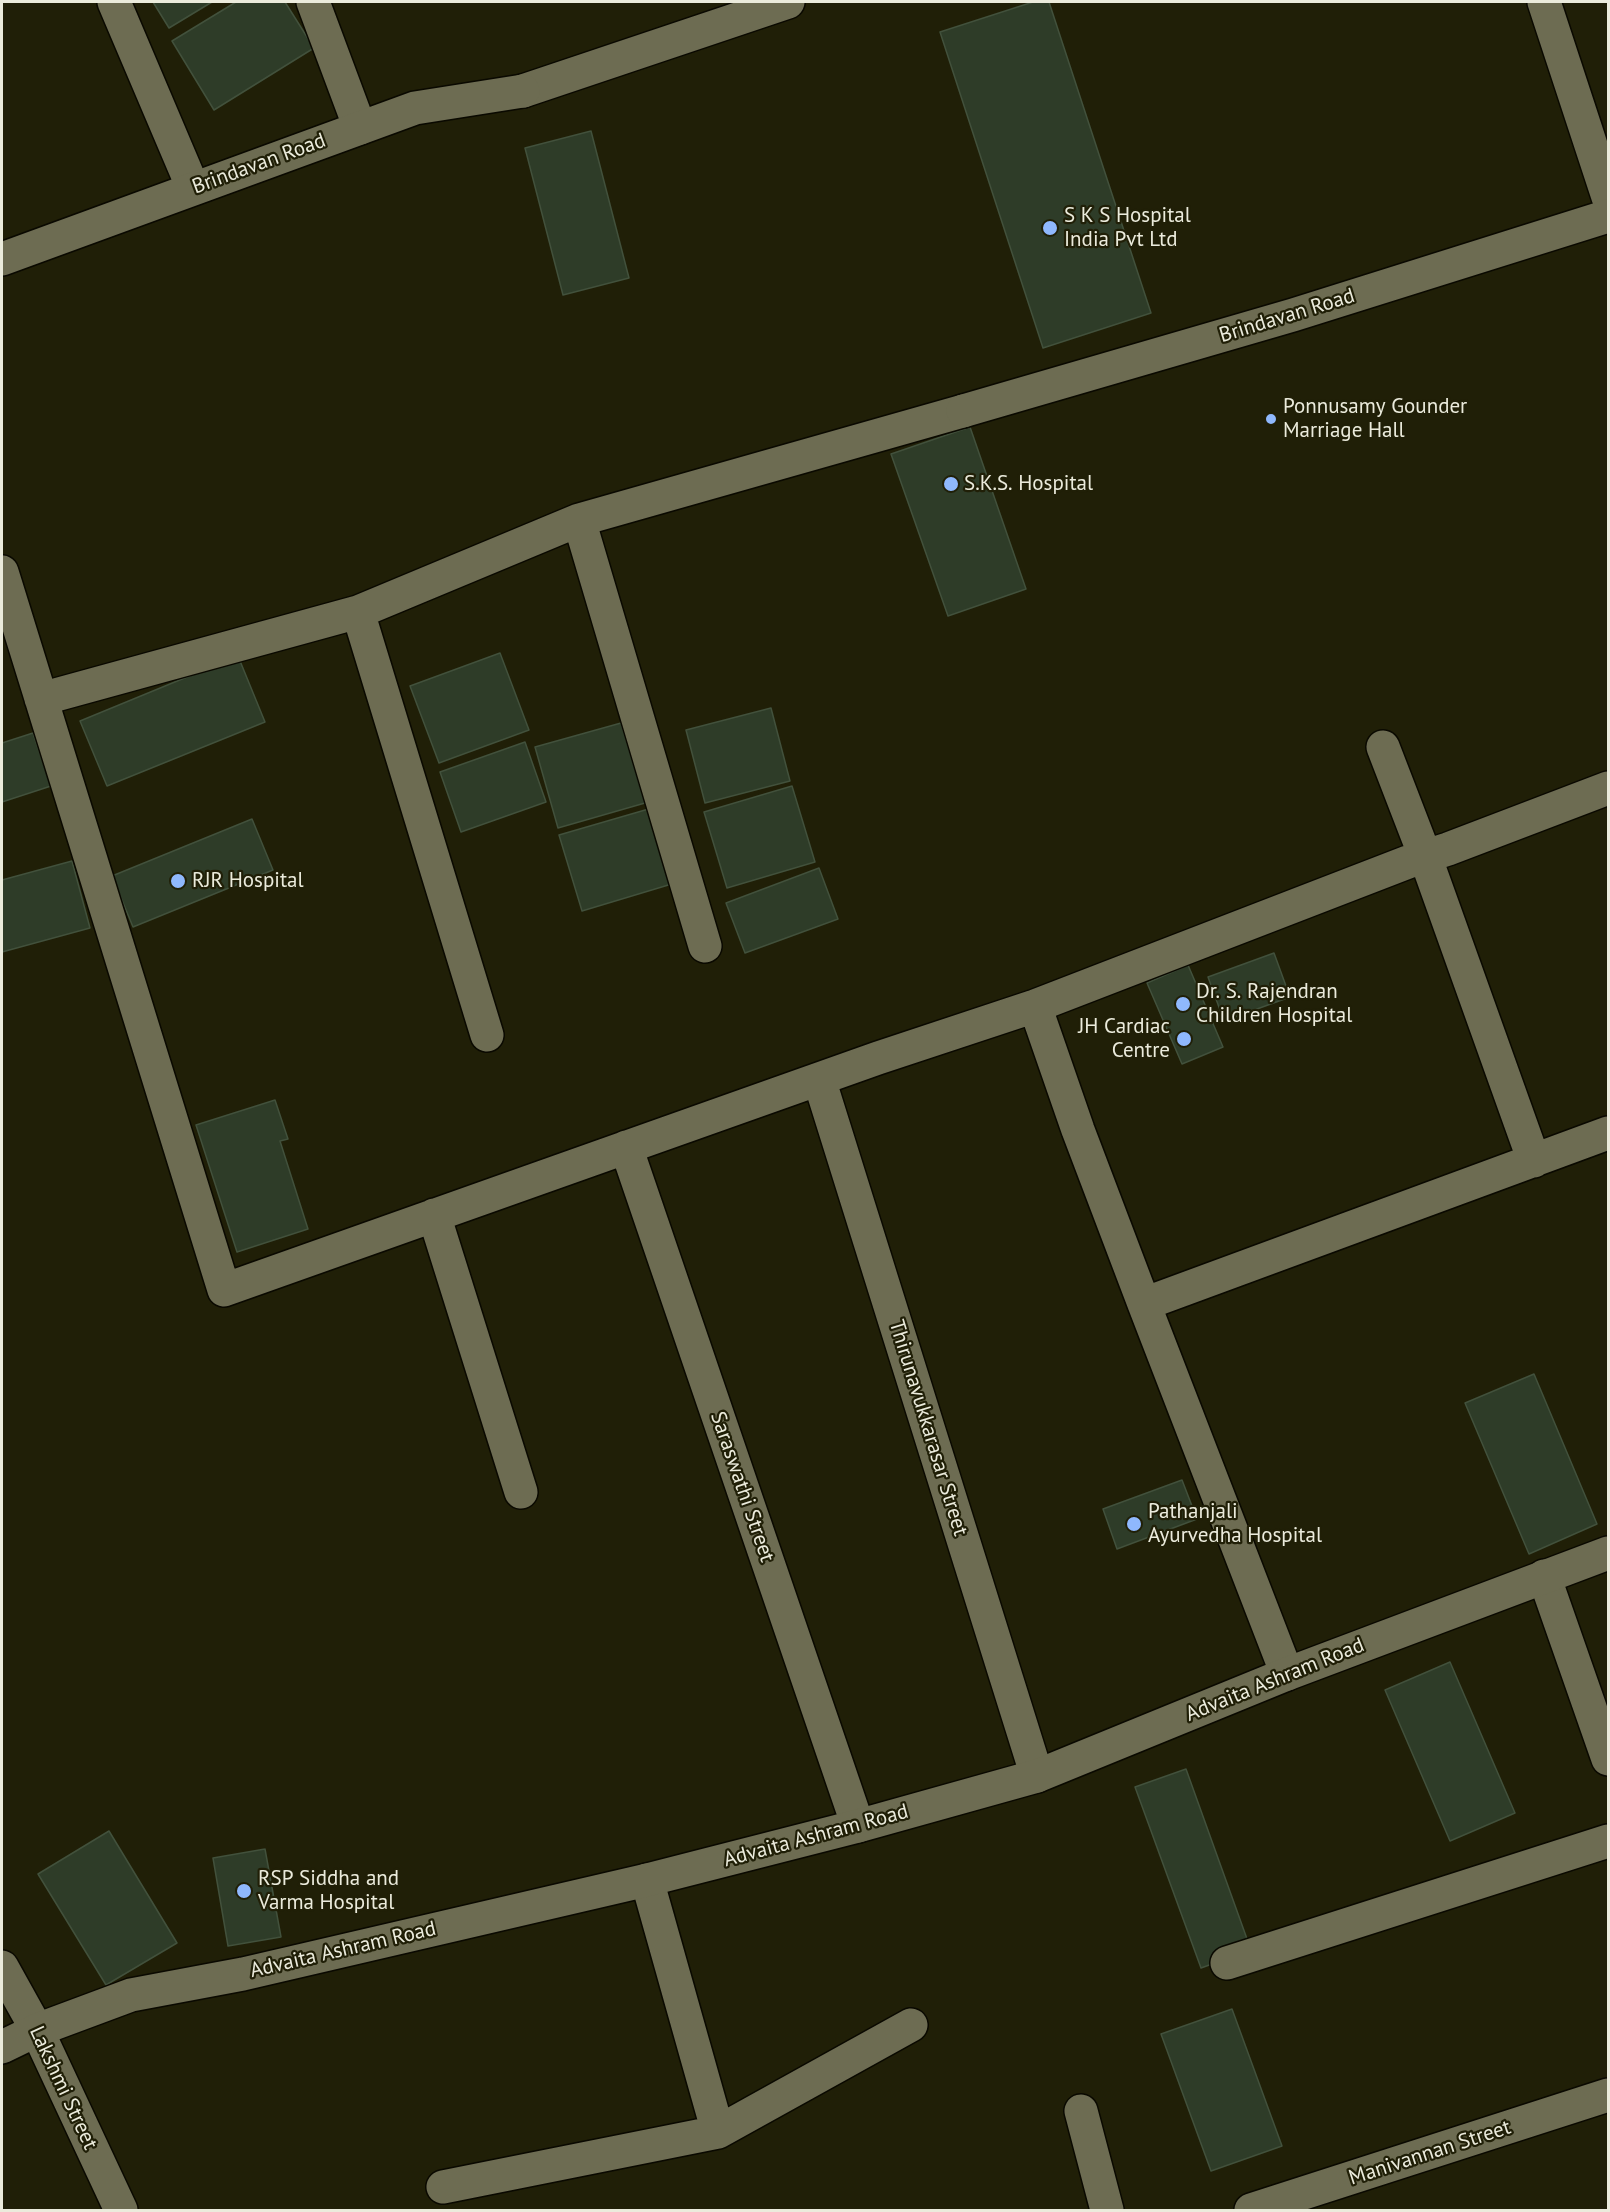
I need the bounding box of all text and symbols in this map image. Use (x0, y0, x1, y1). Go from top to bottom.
street label: Brindavan Road (189, 128, 329, 200)
place label: S K S Hospital India Pvt Ltd (1064, 203, 1191, 253)
marker: S K S Hospital India Pvt Ltd (1041, 219, 1059, 237)
street label: Brindavan Road (1216, 283, 1358, 349)
place label: Ponnusamy Gounder Marriage Hall (1283, 394, 1467, 444)
marker: Ponnusamy Gounder Marriage Hall (1264, 412, 1278, 426)
place label: S.K.S. Hospital (964, 471, 1093, 497)
marker: S.K.S. Hospital (942, 475, 960, 493)
place label: RJR Hospital (192, 868, 304, 894)
marker: RJR Hospital (169, 872, 187, 890)
place label: Dr. S. Rajendran Children Hospital (1196, 979, 1352, 1029)
marker: Dr. S. Rajendran Children Hospital (1174, 995, 1192, 1013)
place label: JH Cardiac Centre (1078, 1014, 1170, 1064)
marker: JH Cardiac Centre (1175, 1030, 1193, 1048)
street label: Thirunavukkarasar Street (883, 1317, 973, 1539)
street label: Saraswathi Street (704, 1409, 780, 1565)
place label: Pathanjali Ayurvedha Hospital (1148, 1499, 1322, 1549)
marker: Pathanjali Ayurvedha Hospital (1125, 1515, 1143, 1533)
street label: Advaita Ashram Road (1182, 1633, 1368, 1727)
street label: Advaita Ashram Road (721, 1799, 911, 1873)
place label: RSP Siddha and Varma Hospital (258, 1866, 399, 1916)
marker: RSP Siddha and Varma Hospital (235, 1882, 253, 1900)
street label: Advaita Ashram Road (248, 1916, 438, 1984)
street label: Lakshmi Street (23, 2022, 103, 2154)
street label: Manivannan Street (1346, 2115, 1514, 2191)

